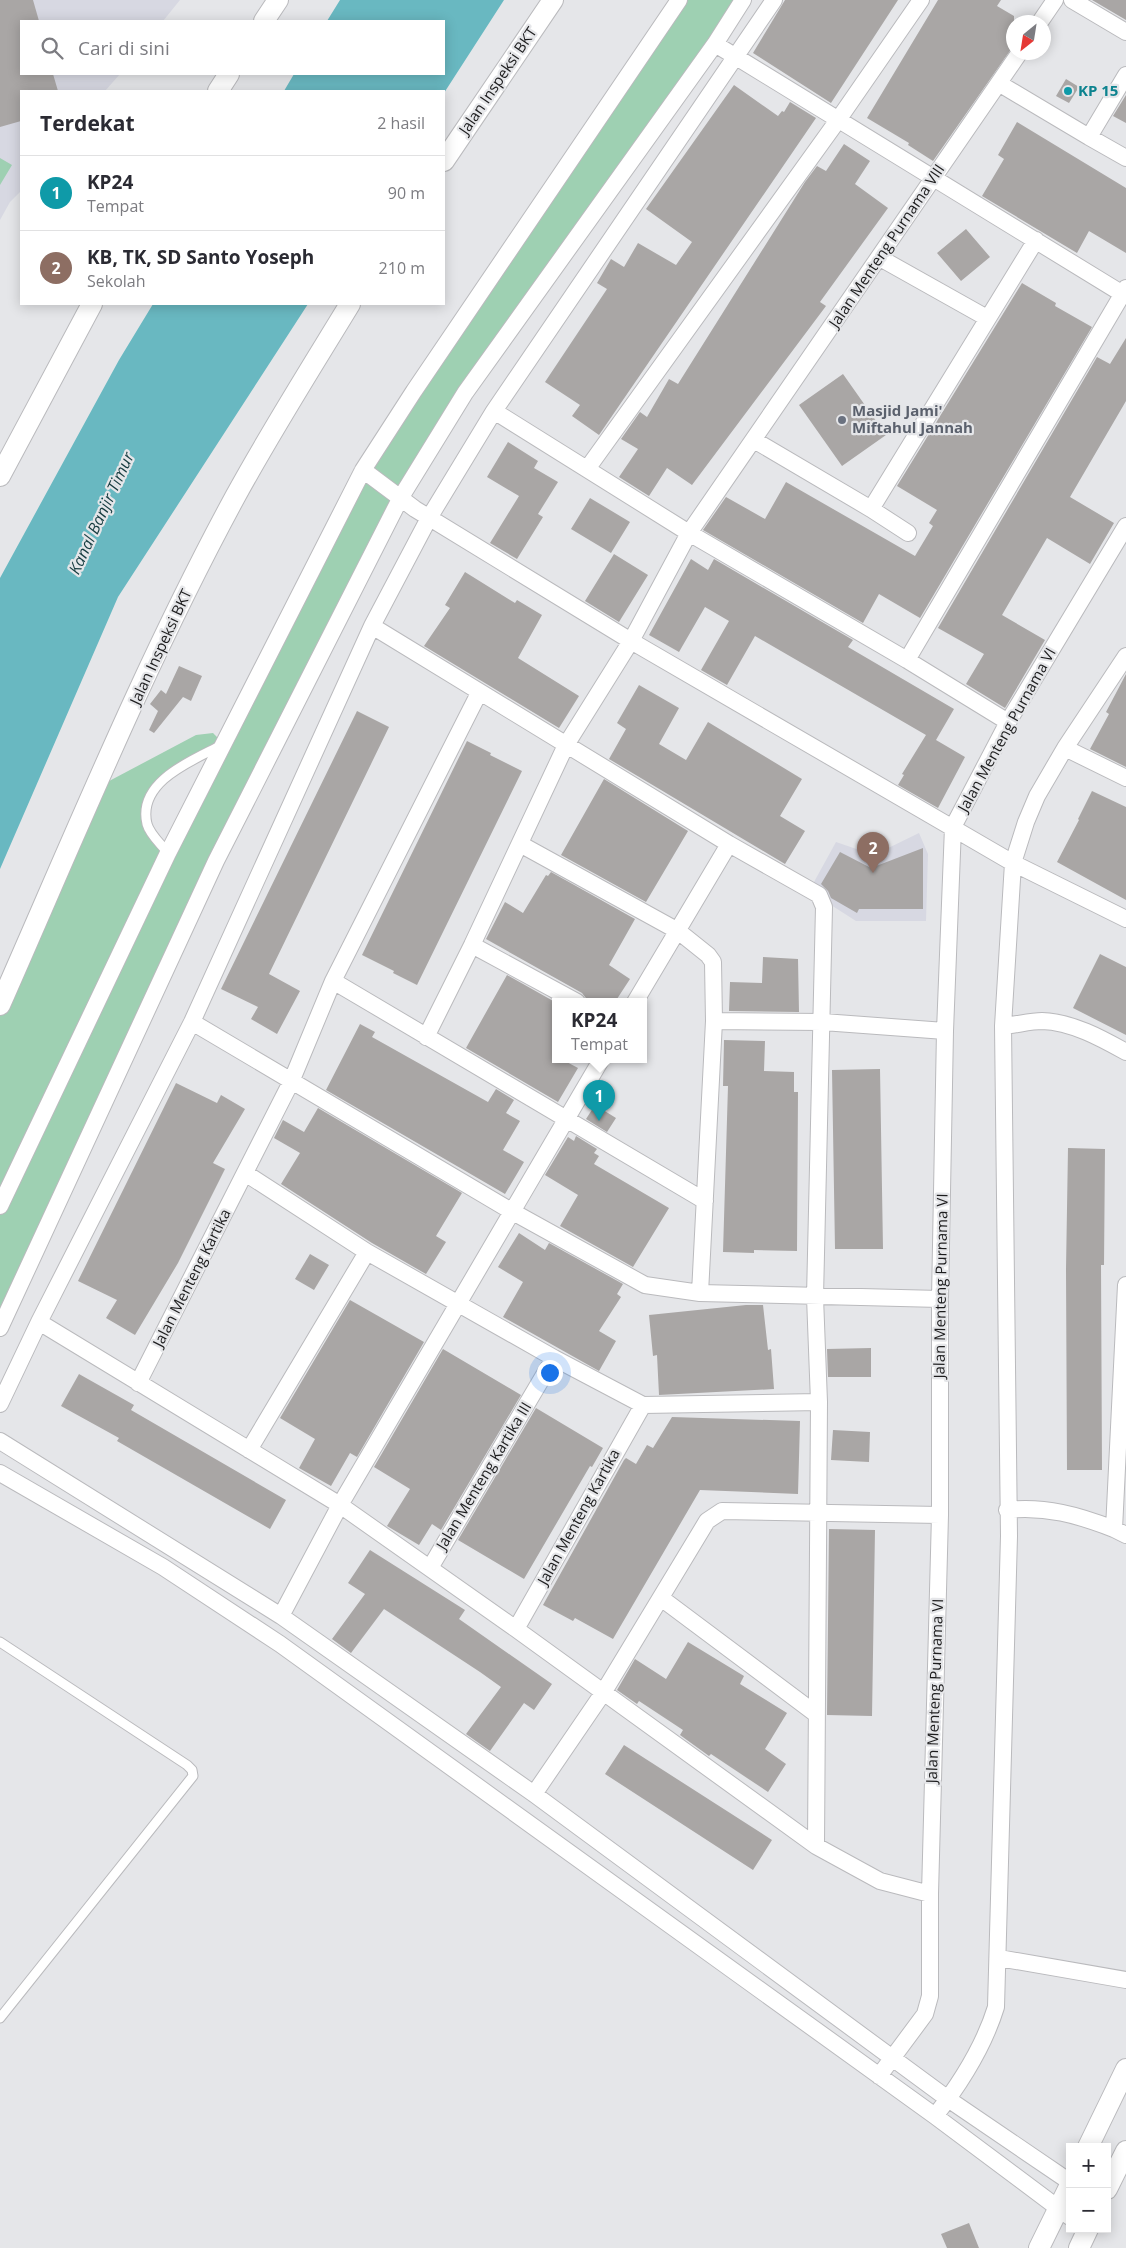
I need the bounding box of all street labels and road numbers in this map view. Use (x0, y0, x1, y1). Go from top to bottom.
street label: Jalan Inspeksi BKT (453, 22, 541, 140)
street label: Jalan Menteng Purnama VIII (823, 160, 948, 333)
street label: Jalan Inspeksi BKT (124, 585, 196, 710)
street label: Jalan Menteng Purnama VI (952, 644, 1060, 817)
street label: Jalan Menteng Purnama VI (928, 1193, 952, 1381)
street label: Jalan Menteng Kartika (147, 1205, 235, 1352)
street label: Jalan Menteng Kartika III (430, 1398, 535, 1555)
street label: Jalan Menteng Kartika (531, 1445, 624, 1590)
street label: Jalan Menteng Purnama VI (921, 1598, 947, 1786)

